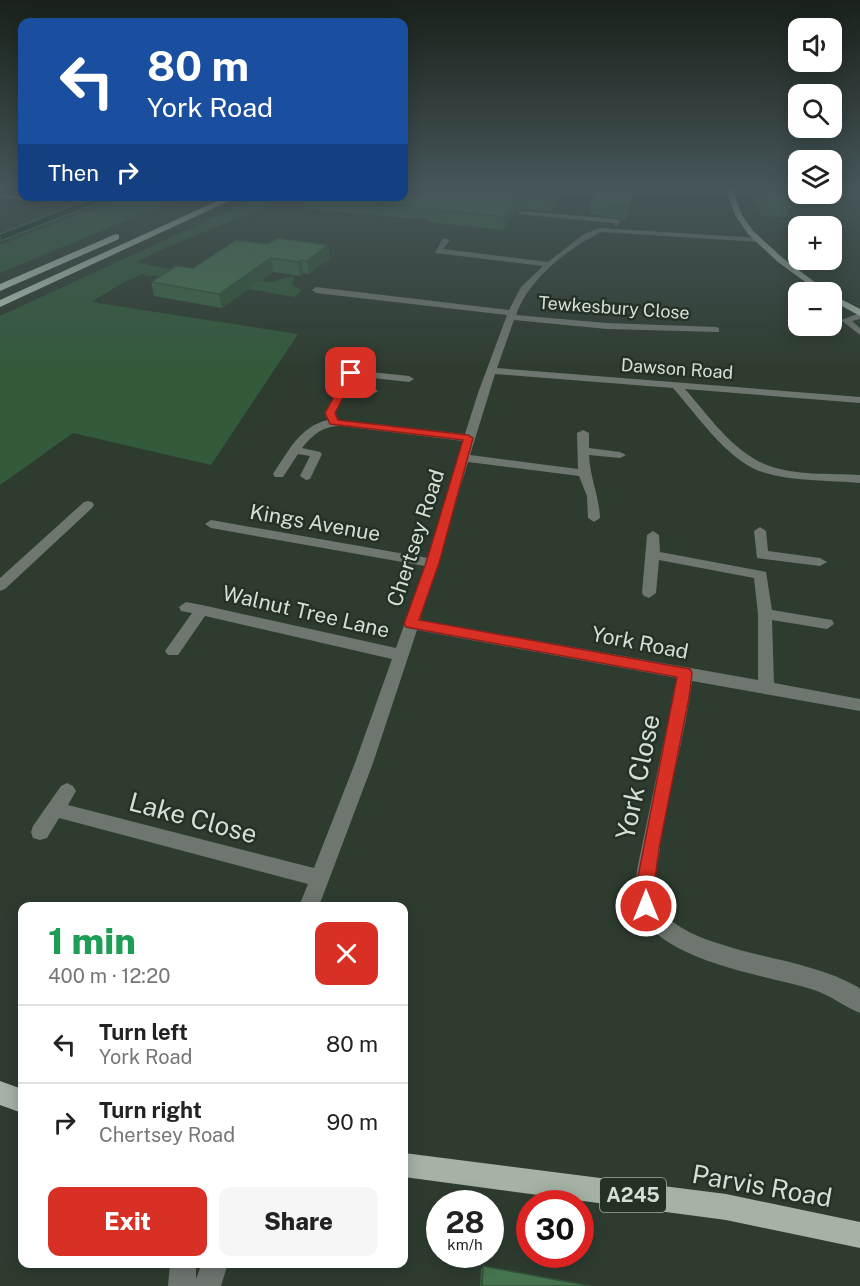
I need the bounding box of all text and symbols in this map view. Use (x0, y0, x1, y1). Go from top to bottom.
map controls (788, 18, 842, 336)
button: sound (788, 18, 842, 72)
text: 80 m (147, 41, 249, 90)
icon: left (48, 42, 126, 120)
button: search (788, 84, 842, 138)
text: York Road (147, 91, 273, 123)
button: layers (788, 150, 842, 204)
icon: right (111, 156, 144, 189)
text: Then (48, 160, 99, 186)
button: + (788, 216, 842, 270)
button: − (788, 282, 842, 336)
street label: Tewkesbury Close (538, 292, 690, 323)
pin (325, 347, 376, 398)
street label: Dawson Road (620, 354, 734, 383)
icon: arrive (334, 356, 367, 389)
street label: Chertsey Road (382, 466, 449, 610)
street label: Kings Avenue (248, 499, 382, 546)
street label: Walnut Tree Lane (220, 580, 392, 643)
street label: York Road (590, 621, 691, 664)
street label: York Close (609, 711, 666, 843)
street label: Lake Close (126, 786, 261, 850)
position arrow (614, 874, 678, 938)
text: 1 min (48, 920, 136, 962)
button: close (315, 922, 378, 985)
text: 400 m · 12:20 (48, 964, 170, 988)
text: Turn left (99, 1019, 188, 1045)
icon: left (48, 1028, 81, 1061)
text: 80 m (326, 1031, 378, 1057)
text: York Road (99, 1045, 192, 1069)
text: Turn right (99, 1097, 202, 1123)
icon: right (48, 1106, 81, 1139)
text: 90 m (327, 1109, 378, 1135)
text: Chertsey Road (99, 1123, 235, 1147)
street label: Parvis Road (690, 1158, 835, 1213)
road number: A245 (600, 1178, 666, 1212)
button: Exit (48, 1187, 207, 1256)
button: Share (219, 1187, 378, 1256)
speed limit sign: 30 (516, 1190, 594, 1268)
text: 28 (445, 1204, 485, 1240)
text: km/h (447, 1236, 483, 1253)

